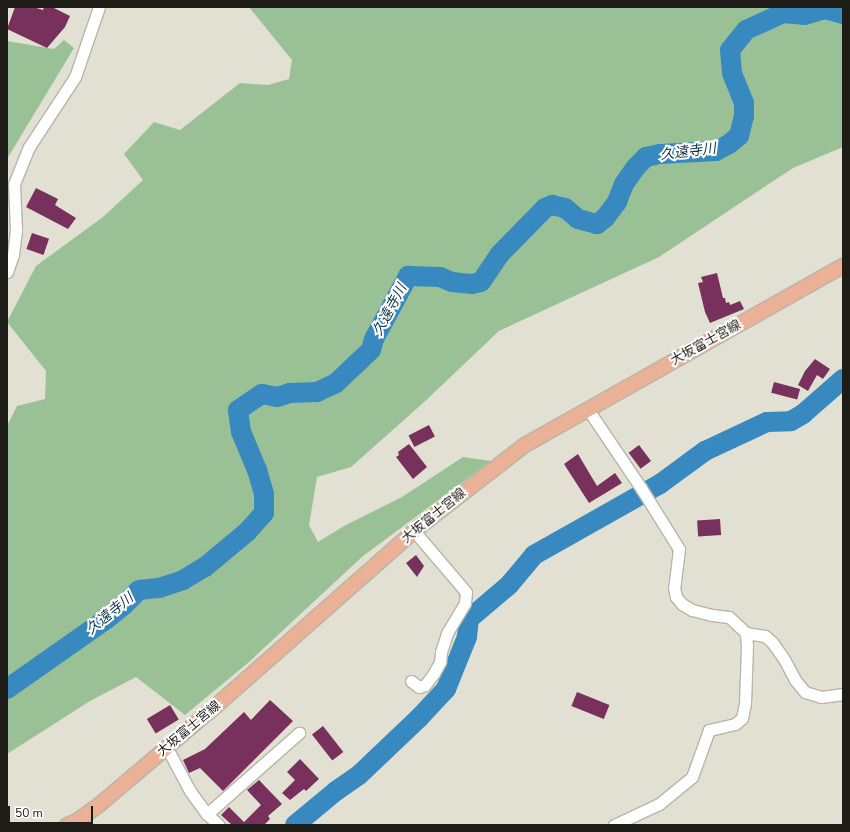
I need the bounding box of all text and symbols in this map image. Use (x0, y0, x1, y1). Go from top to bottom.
water label: 久遠寺川 (659, 140, 717, 164)
water label: 久遠寺川 (369, 281, 411, 339)
street label: 大坂富士宮線 (668, 317, 744, 369)
street label: 大坂富士宮線 (399, 485, 469, 547)
water label: 久遠寺川 (83, 590, 137, 638)
street label: 大坂富士宮線 (154, 698, 224, 760)
scale bar (10, 798, 95, 824)
text: 50 m (15, 805, 43, 821)

